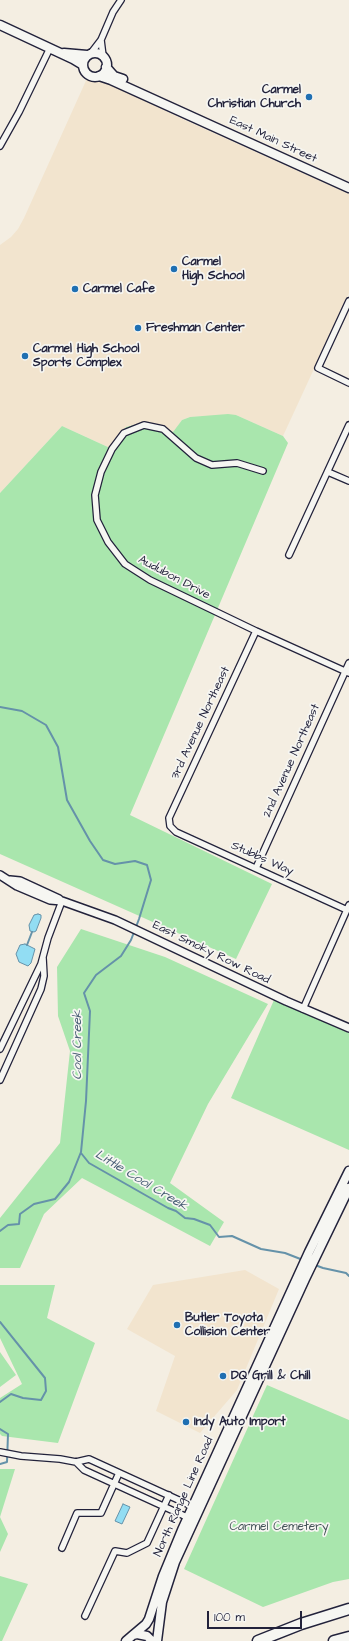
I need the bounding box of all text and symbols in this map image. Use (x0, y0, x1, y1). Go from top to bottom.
place label: Carmel Christian Church (208, 83, 301, 111)
marker: Carmel Christian Church (304, 92, 314, 102)
street label: East Main Street (227, 113, 319, 167)
place label: Carmel High School (182, 255, 245, 283)
marker: Carmel High School (169, 264, 179, 274)
place label: Carmel Cafe (83, 282, 155, 296)
marker: Carmel Cafe (70, 284, 80, 294)
place label: Freshman Center (146, 321, 245, 335)
marker: Freshman Center (133, 323, 143, 333)
place label: Carmel High School Sports Complex (33, 342, 139, 370)
marker: Carmel High School Sports Complex (20, 351, 30, 361)
street label: Audubon Drive (136, 553, 212, 603)
street label: 3rd Avenue Northeast (169, 664, 233, 782)
street label: 2nd Avenue Northeast (260, 702, 324, 820)
street label: Stubbs Way (228, 839, 296, 879)
street label: East Smoky Row Road (150, 918, 272, 988)
water label: Cool Creek (70, 1010, 86, 1080)
water label: Little Cool Creek (92, 1147, 190, 1215)
place label: Butler Toyota Collision Center (185, 1311, 270, 1339)
marker: Butler Toyota Collision Center (172, 1320, 182, 1330)
place label: DQ Grill & Chill (231, 1369, 310, 1383)
marker: DQ Grill & Chill (218, 1371, 228, 1381)
place label: Indy Auto Import (194, 1415, 286, 1429)
marker: Indy Auto Import (181, 1417, 191, 1427)
street label: North Range Line Road (151, 1435, 217, 1559)
park label: Carmel Cemetery (229, 1520, 329, 1534)
scale bar (209, 1603, 304, 1629)
text: 100 m (214, 1609, 245, 1626)

